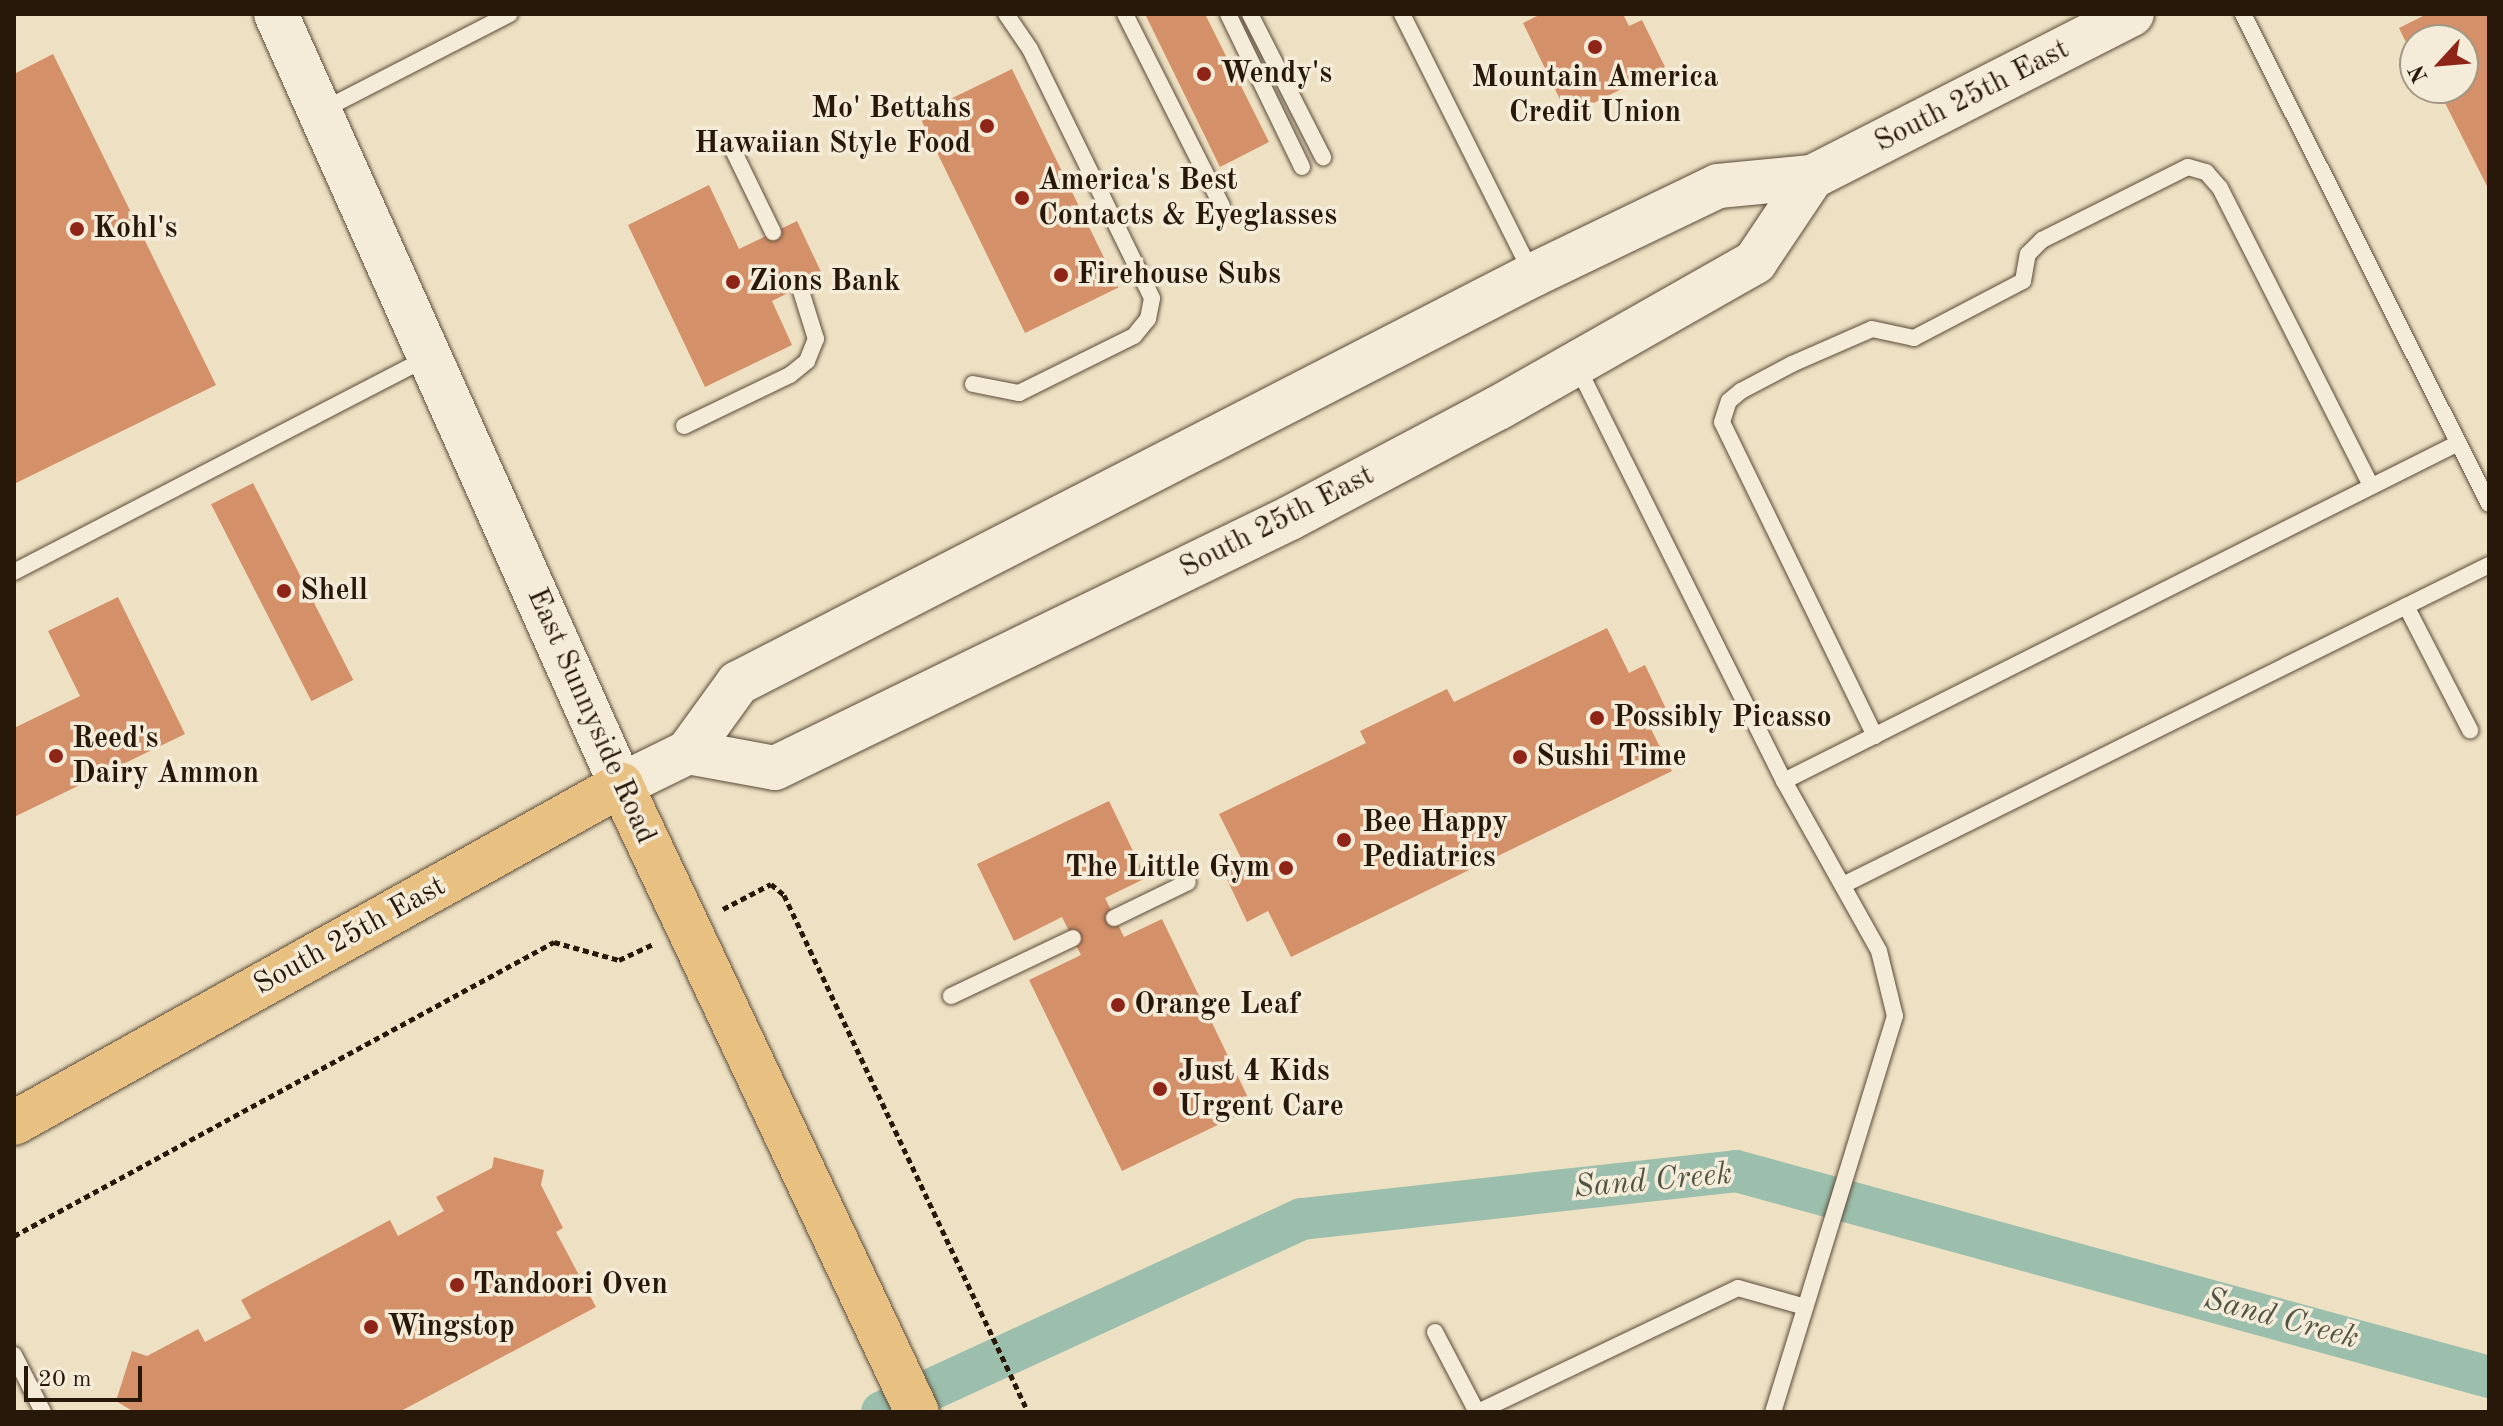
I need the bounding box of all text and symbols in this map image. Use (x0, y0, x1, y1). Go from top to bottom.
north arrow (2399, 24, 2479, 104)
street label: South 25th East (1869, 31, 2075, 161)
marker: Mountain America Credit Union (1586, 38, 1604, 56)
place label: Wendy's (1220, 56, 1332, 92)
place label: Mountain America Credit Union (1471, 60, 1719, 130)
text: N (2406, 61, 2433, 86)
marker: Wendy's (1195, 65, 1213, 83)
place label: Mo' Bettahs Hawaiian Style Food (694, 91, 971, 162)
marker: Mo' Bettahs Hawaiian Style Food (978, 117, 996, 135)
place label: America's Best Contacts & Eyeglasses (1038, 163, 1337, 234)
marker: America's Best Contacts & Eyeglasses (1013, 189, 1031, 207)
place label: Kohl's (93, 211, 177, 247)
marker: Kohl's (68, 220, 86, 238)
place label: Firehouse Subs (1077, 257, 1281, 293)
place label: Zions Bank (749, 264, 901, 300)
marker: Firehouse Subs (1052, 266, 1070, 284)
marker: Zions Bank (724, 273, 742, 291)
street label: South 25th East (1174, 457, 1380, 587)
place label: Shell (300, 573, 368, 609)
marker: Shell (275, 582, 293, 600)
street label: East Sunnyside Road (518, 583, 664, 849)
place label: Possibly Picasso (1613, 700, 1832, 736)
marker: Possibly Picasso (1588, 709, 1606, 727)
place label: Reed's Dairy Ammon (72, 721, 259, 792)
place label: Sushi Time (1536, 739, 1687, 775)
marker: Reed's Dairy Ammon (47, 747, 65, 765)
marker: Sushi Time (1511, 748, 1529, 766)
place label: Bee Happy Pediatrics (1362, 805, 1508, 876)
marker: Bee Happy Pediatrics (1333, 829, 1355, 851)
place label: The Little Gym (1065, 850, 1270, 886)
marker: The Little Gym (1277, 859, 1295, 877)
street label: South 25th East (248, 868, 452, 1004)
place label: Orange Leaf (1134, 987, 1299, 1023)
marker: Orange Leaf (1109, 996, 1127, 1014)
place label: Just 4 Kids Urgent Care (1178, 1054, 1344, 1124)
marker: Just 4 Kids Urgent Care (1149, 1078, 1171, 1100)
water label: Sand Creek (1572, 1156, 1734, 1208)
place label: Tandoori Oven (473, 1267, 668, 1303)
marker: Tandoori Oven (448, 1276, 466, 1294)
water label: Sand Creek (2200, 1281, 2362, 1359)
place label: Wingstop (387, 1309, 515, 1345)
marker: Wingstop (362, 1318, 380, 1336)
scale bar (28, 1350, 146, 1400)
text: 20 m (38, 1368, 92, 1392)

